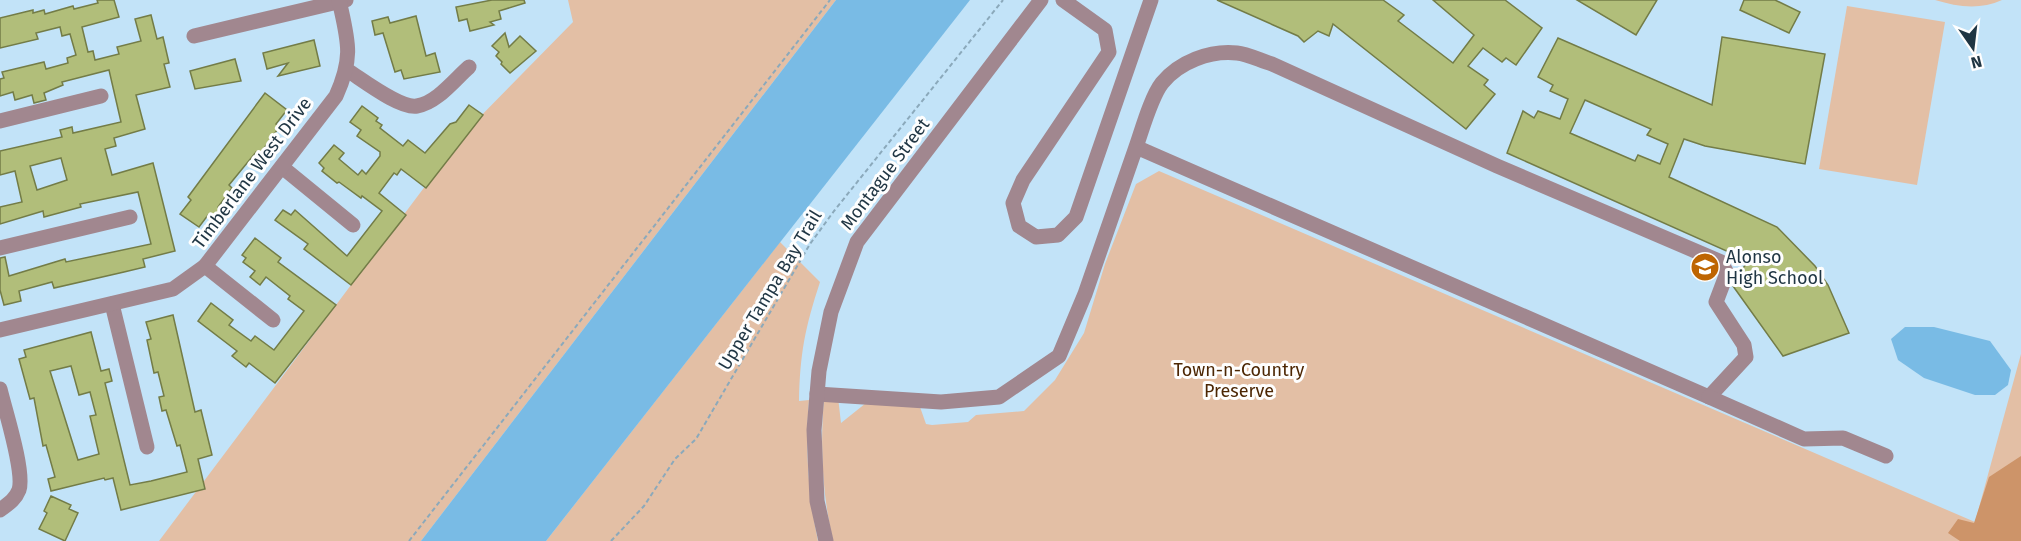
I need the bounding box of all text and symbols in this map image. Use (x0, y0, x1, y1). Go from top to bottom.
north arrow (1943, 18, 2003, 78)
text: N (1969, 52, 1984, 73)
street label: Timberlane West Drive (188, 93, 316, 253)
street label: Montague Street (836, 113, 934, 234)
street label: Upper Tampa Bay Trail (713, 206, 827, 374)
place label: Alonso High School (1726, 246, 1823, 289)
school or university icon: Alonso High School (1689, 251, 1721, 283)
park label: Town-n-Country Preserve (1174, 359, 1305, 402)

